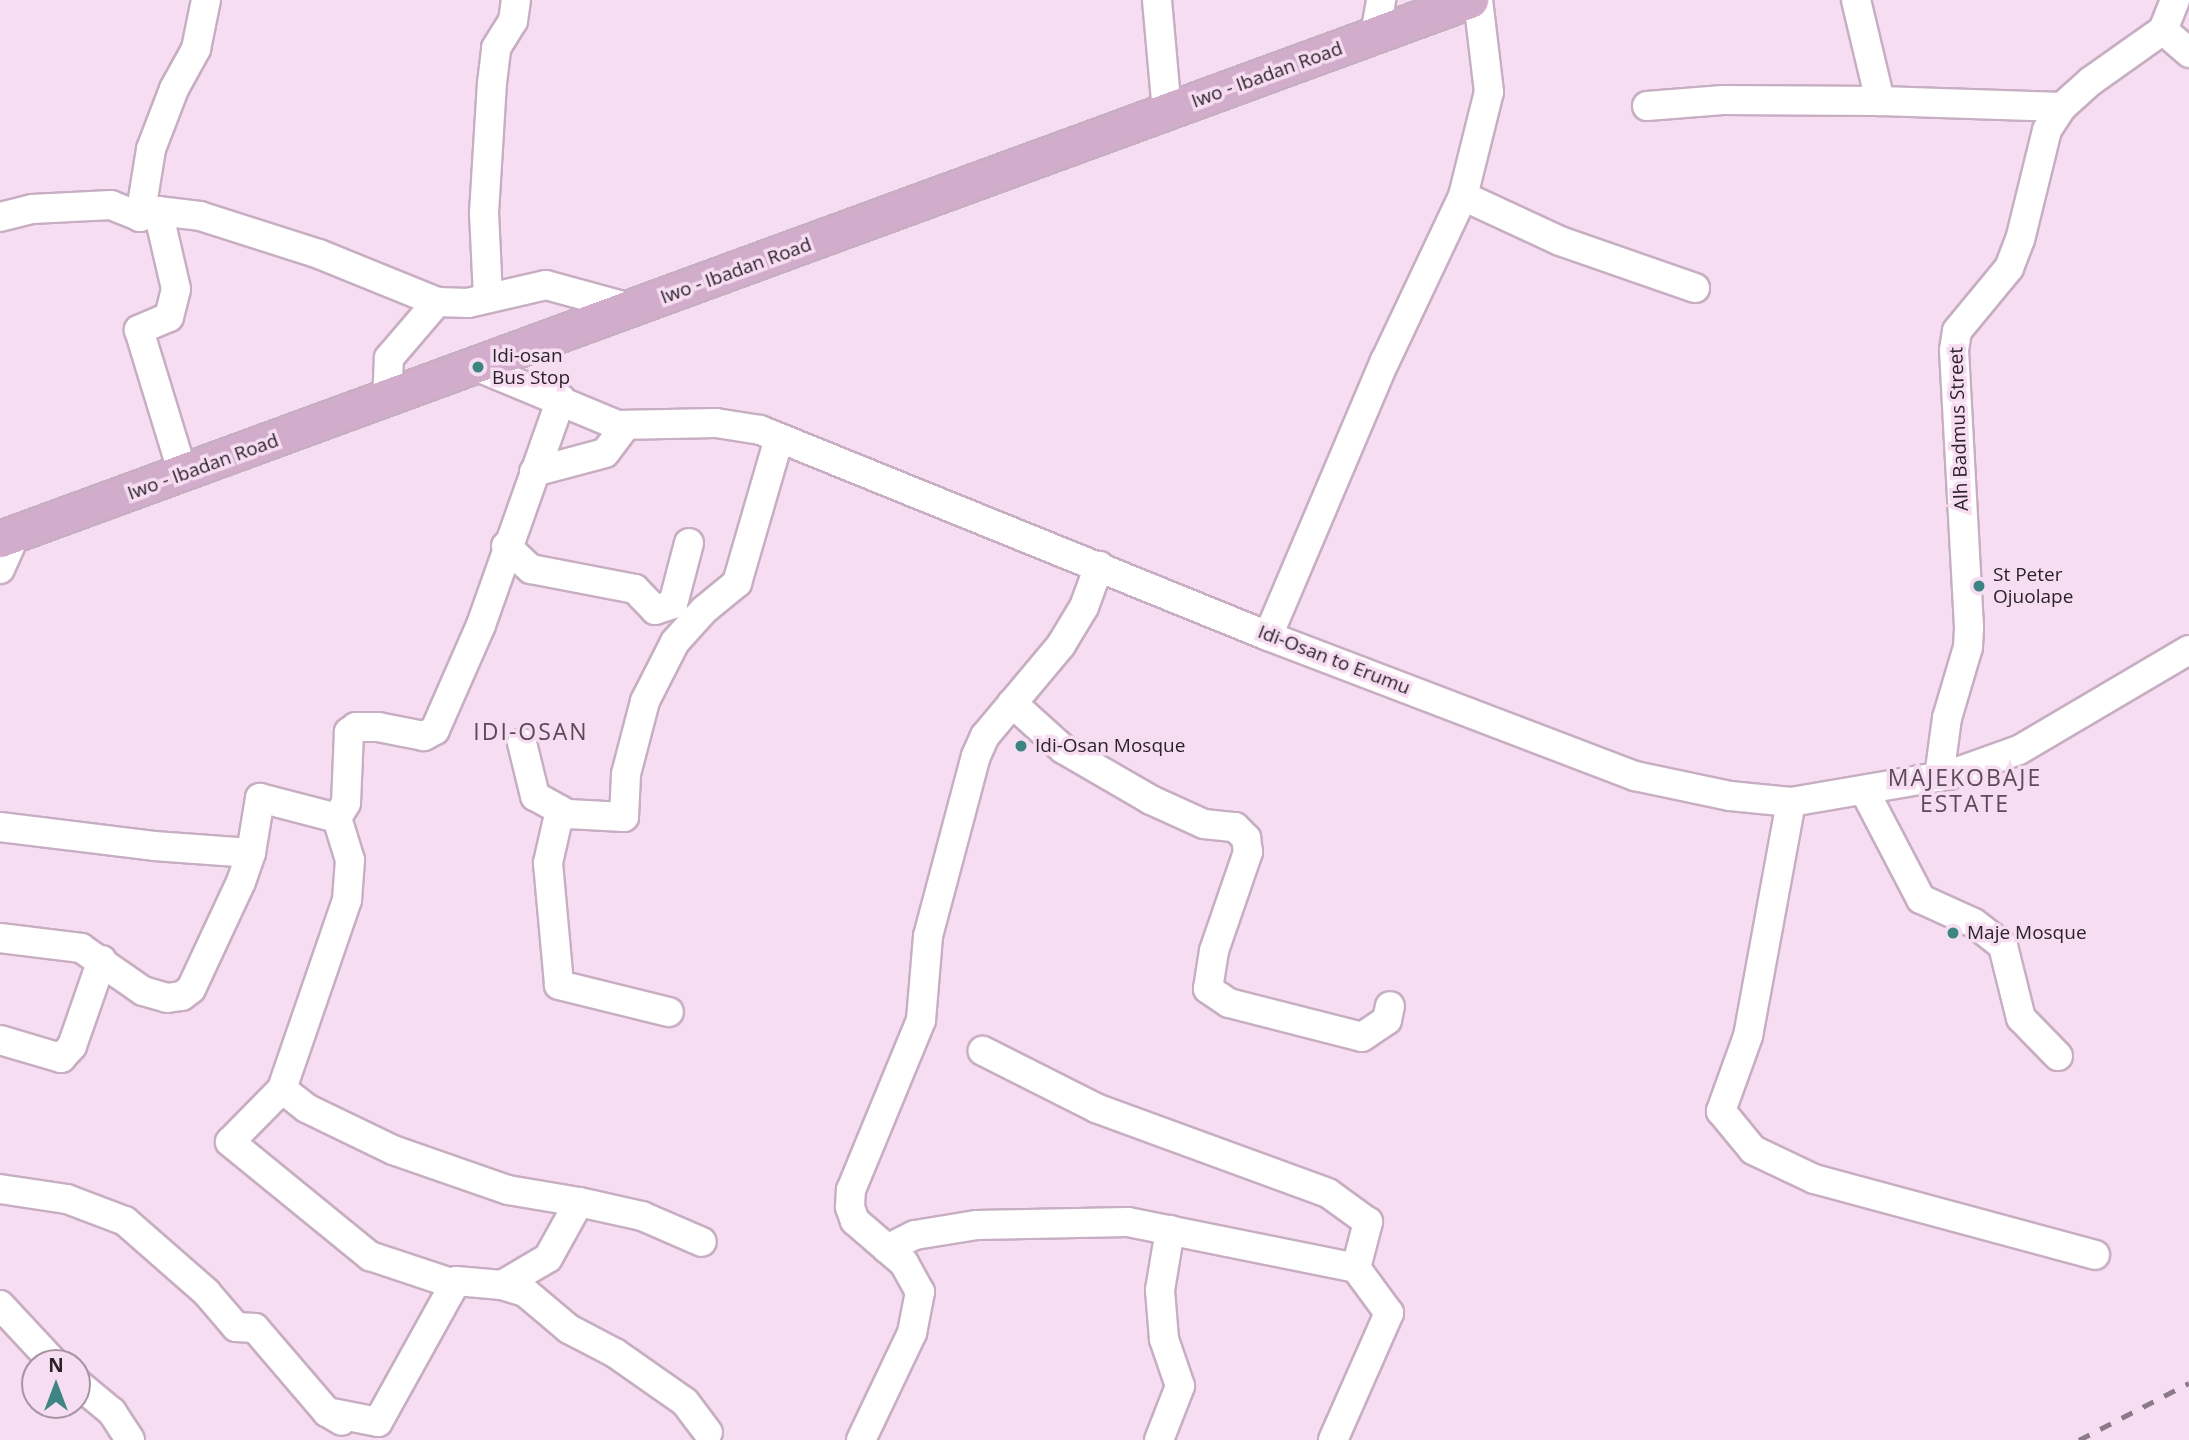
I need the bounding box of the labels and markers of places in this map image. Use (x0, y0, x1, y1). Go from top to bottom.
place label: Idi-osan Bus Stop (492, 345, 570, 389)
marker: Idi-osan Bus Stop (470, 359, 486, 375)
place label: St Peter Ojuolape (1993, 564, 2073, 608)
marker: St Peter Ojuolape (1971, 578, 1987, 594)
place label: Idi-Osan Mosque (1035, 735, 1185, 757)
marker: Idi-Osan Mosque (1013, 738, 1029, 754)
place label: Maje Mosque (1967, 922, 2087, 944)
marker: Maje Mosque (1945, 925, 1961, 941)

